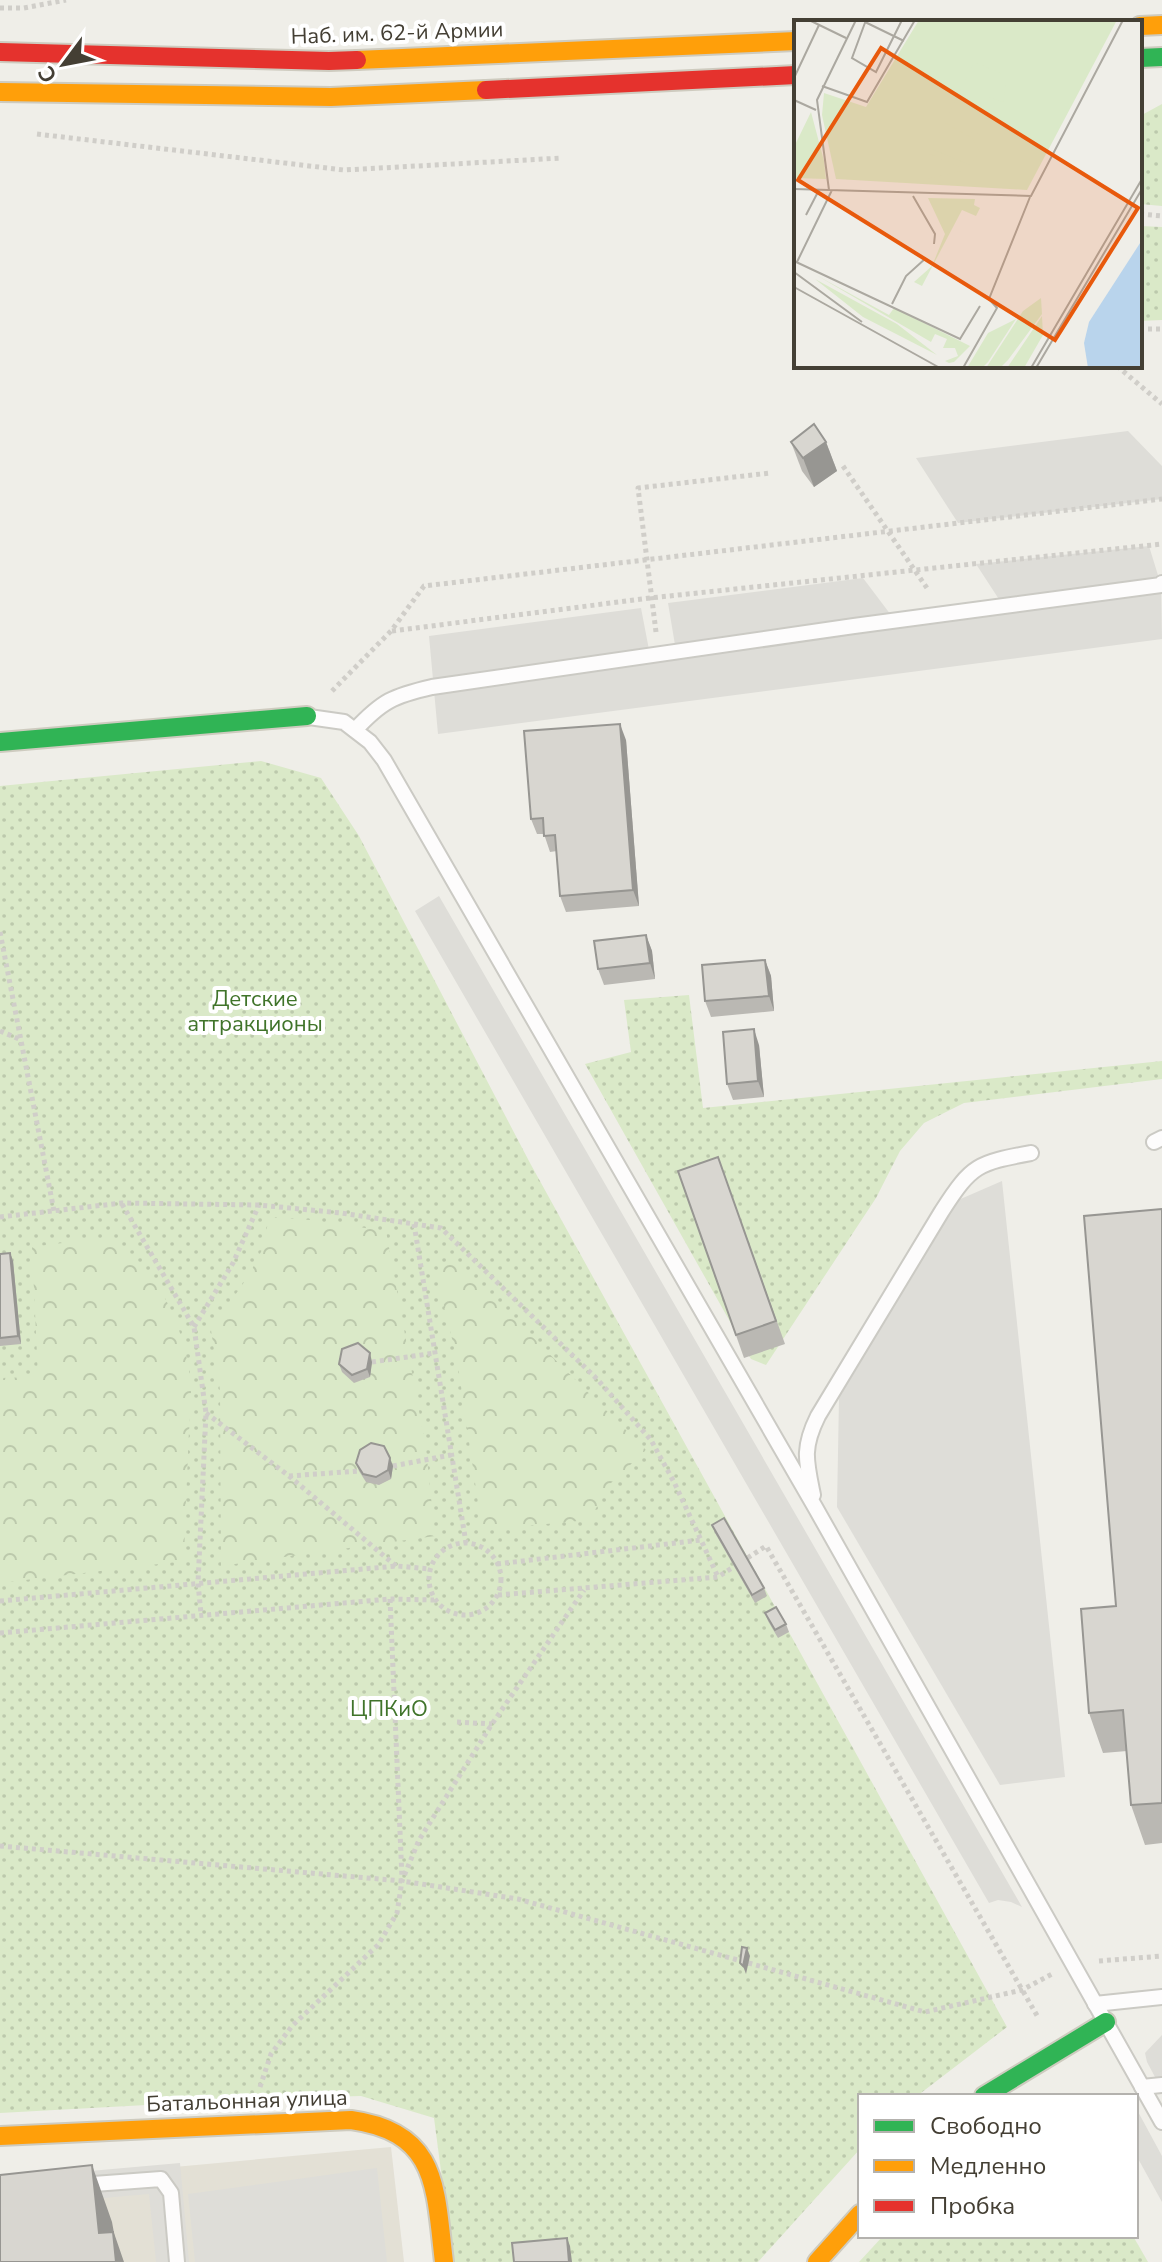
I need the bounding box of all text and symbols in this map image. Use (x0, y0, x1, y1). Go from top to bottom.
street label: Наб. им. 62-й Армии (290, 14, 504, 52)
inset map (794, 20, 1142, 368)
north arrow (24, 24, 104, 104)
text: С (31, 60, 65, 88)
park label: Детские аттракционы (187, 984, 323, 1039)
park label: ЦПКиО (350, 1694, 428, 1724)
street label: Батальонная улица (146, 2082, 348, 2120)
legend (858, 2094, 1138, 2238)
text: Свободно (930, 2110, 1042, 2142)
text: Медленно (930, 2150, 1046, 2182)
text: Пробка (930, 2190, 1015, 2222)

